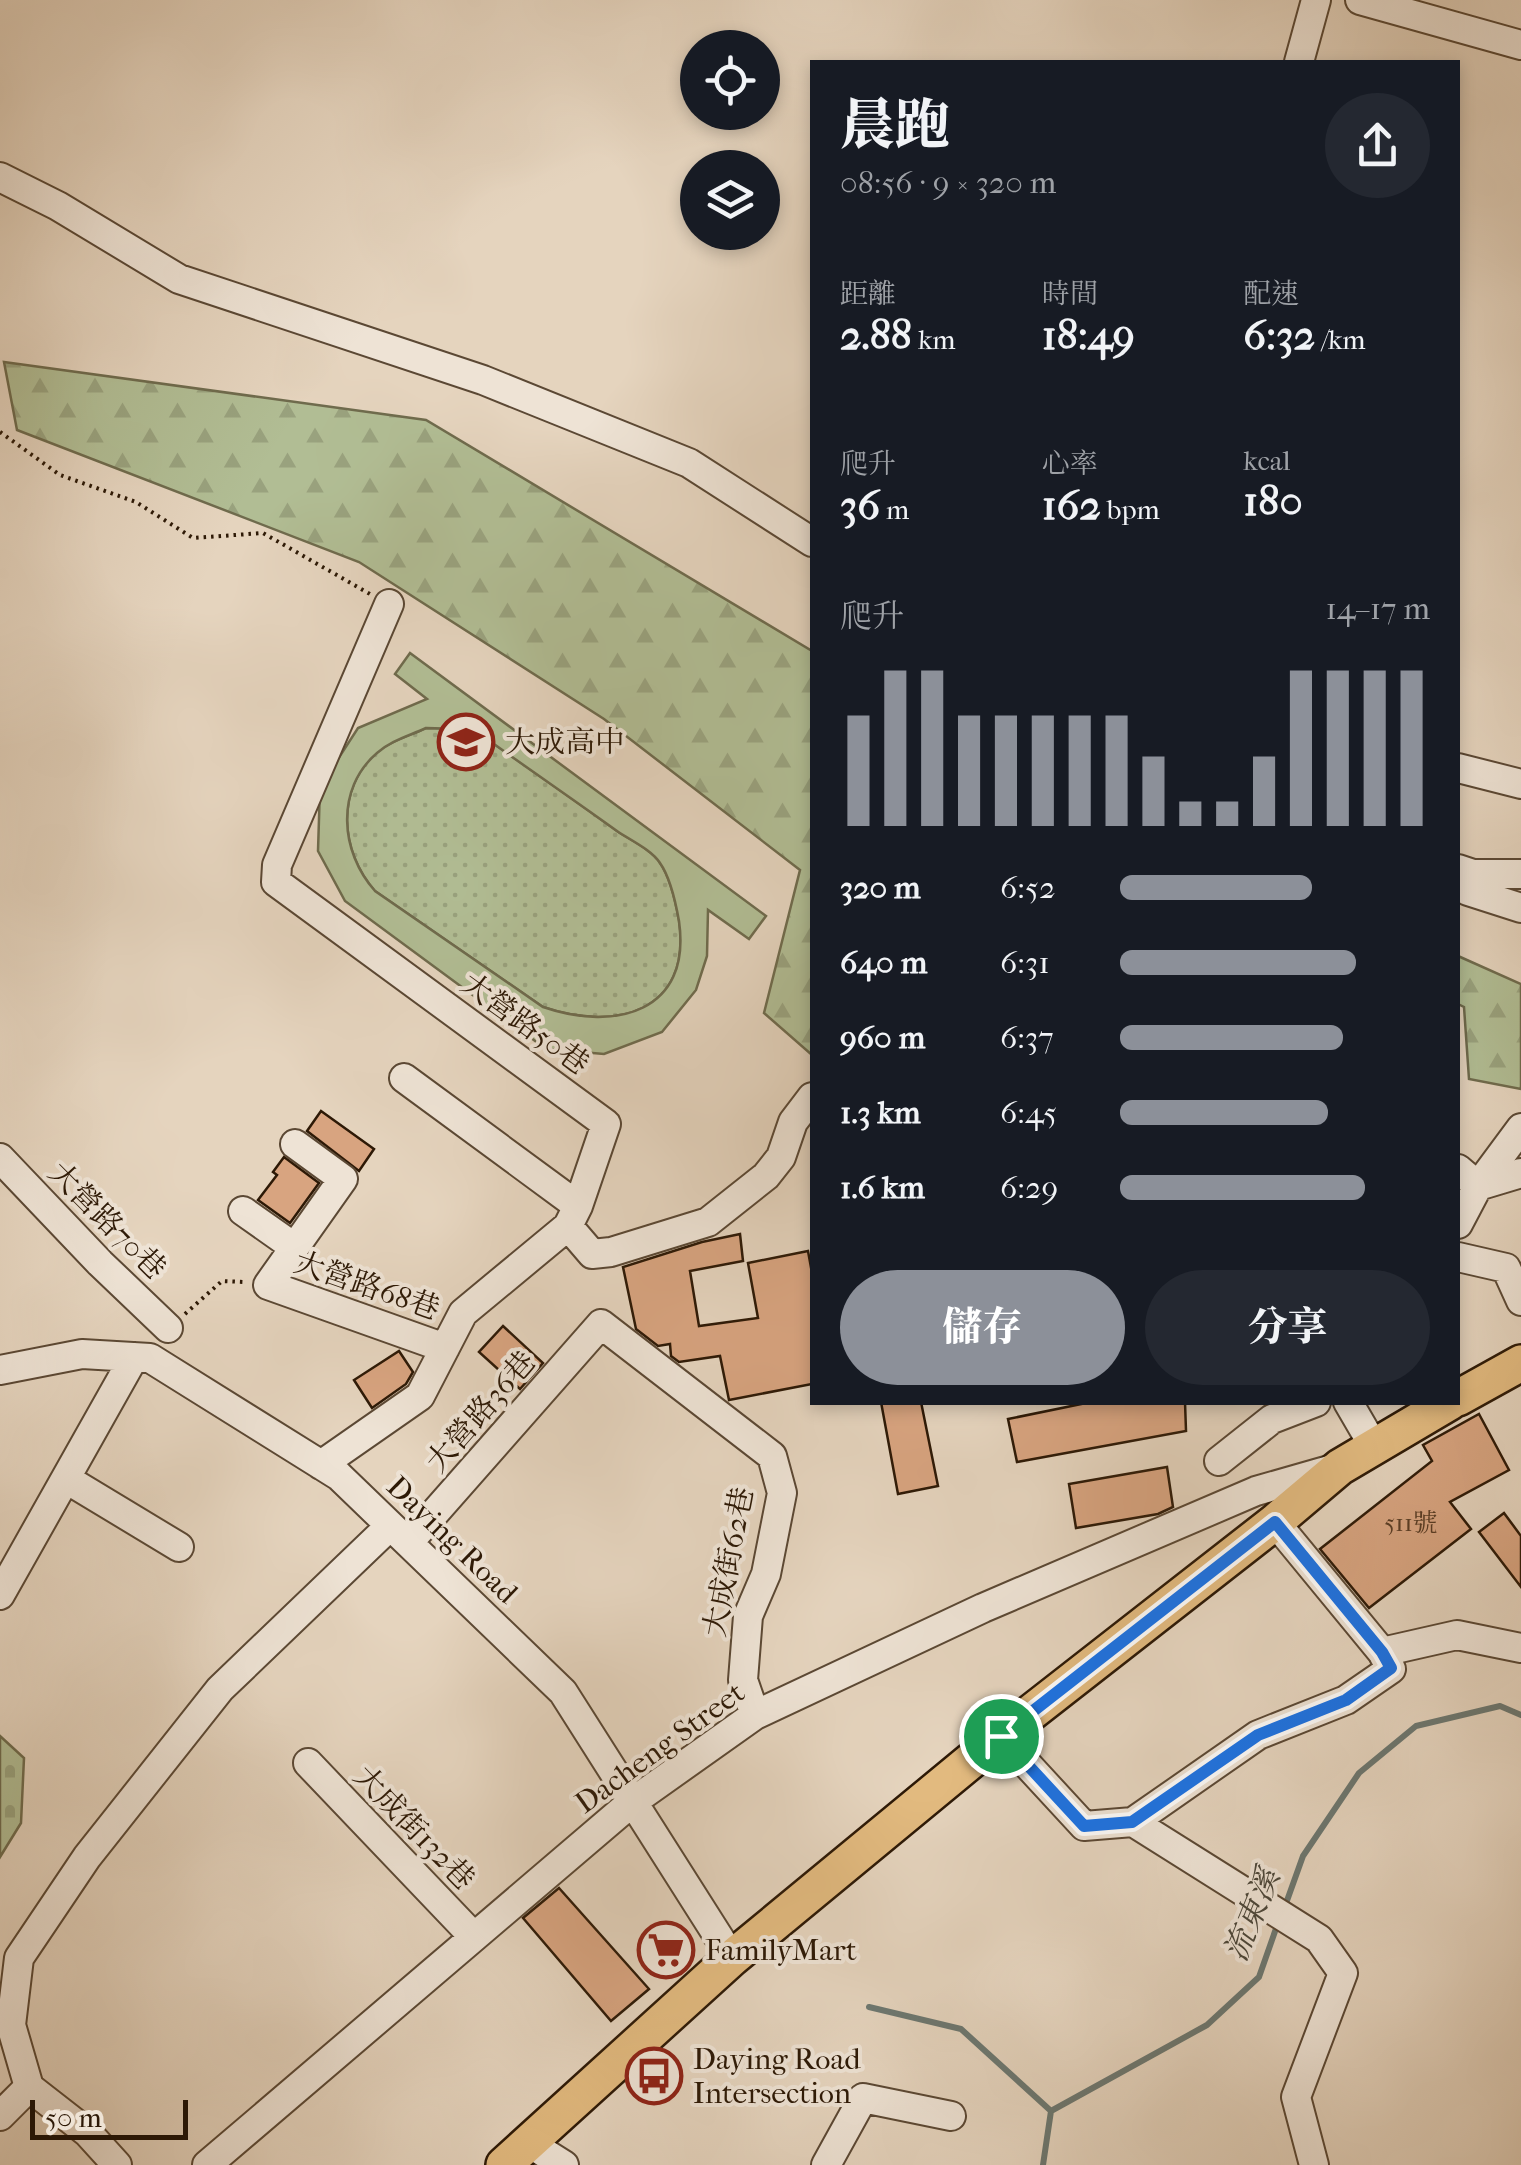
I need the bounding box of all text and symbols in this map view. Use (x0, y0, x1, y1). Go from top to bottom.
map controls (680, 30, 780, 250)
button: locate (680, 30, 780, 130)
button: share (1325, 93, 1430, 198)
text: 晨跑 (840, 94, 950, 158)
button: layers (680, 150, 780, 250)
text: 08:56 · 9 × 320 m (840, 164, 1056, 201)
text: 距離 (840, 277, 896, 310)
text: 時間 (1042, 277, 1098, 310)
text: 配速 (1243, 277, 1299, 310)
text: 2.88 (840, 311, 912, 360)
text: 18:49 (1042, 311, 1135, 360)
text: 6:32 (1243, 311, 1315, 360)
text: km (912, 323, 956, 356)
text: /km (1315, 323, 1366, 356)
text: kcal (1243, 444, 1290, 477)
text: 爬升 (840, 447, 896, 480)
text: 心率 (1042, 447, 1098, 480)
text: 180 (1243, 477, 1303, 526)
text: 36 (840, 481, 880, 530)
text: 162 (1042, 481, 1101, 530)
text: m (880, 493, 909, 526)
text: bpm (1101, 493, 1160, 526)
text: 14–17 m (1325, 590, 1430, 627)
text: 爬升 (840, 598, 904, 635)
school or university icon: 大成高中 (436, 712, 496, 772)
place label: 大成高中 (505, 725, 625, 760)
text: 320 m (840, 869, 921, 906)
text: 6:52 (1000, 869, 1055, 906)
text: 640 m (840, 944, 927, 981)
text: 6:31 (1000, 944, 1050, 981)
street label: 大營路50巷 (454, 966, 596, 1082)
text: 960 m (840, 1019, 925, 1056)
text: 6:37 (1000, 1019, 1054, 1056)
text: 1.3 km (840, 1094, 921, 1131)
text: 6:45 (1000, 1094, 1057, 1131)
street label: 大營路70巷 (41, 1155, 173, 1287)
text: 1.6 km (840, 1169, 925, 1206)
text: 6:29 (1000, 1169, 1058, 1206)
street label: 大營路68巷 (290, 1245, 444, 1327)
button: 儲存 (840, 1270, 1125, 1385)
button: 分享 (1145, 1270, 1430, 1385)
street label: 大營路36巷 (419, 1344, 543, 1480)
street label: Daying Road (380, 1469, 525, 1611)
street label: 大成街62巷 (697, 1484, 761, 1640)
house number: 511號 (1384, 1508, 1438, 1537)
street label: Dacheng Street (569, 1675, 752, 1821)
pin (959, 1694, 1044, 1779)
icon: arrive (974, 1709, 1029, 1764)
street label: 大成街132巷 (346, 1759, 482, 1897)
water label: 流東溪 (1217, 1861, 1288, 1966)
supermarket icon: FamilyMart (636, 1920, 696, 1980)
place label: FamilyMart (705, 1933, 857, 1968)
place label: Daying Road Intersection (693, 2042, 861, 2111)
bus stop icon: Daying Road Intersection (624, 2046, 684, 2106)
scale bar (30, 2095, 188, 2140)
text: 50 m (45, 2101, 102, 2134)

